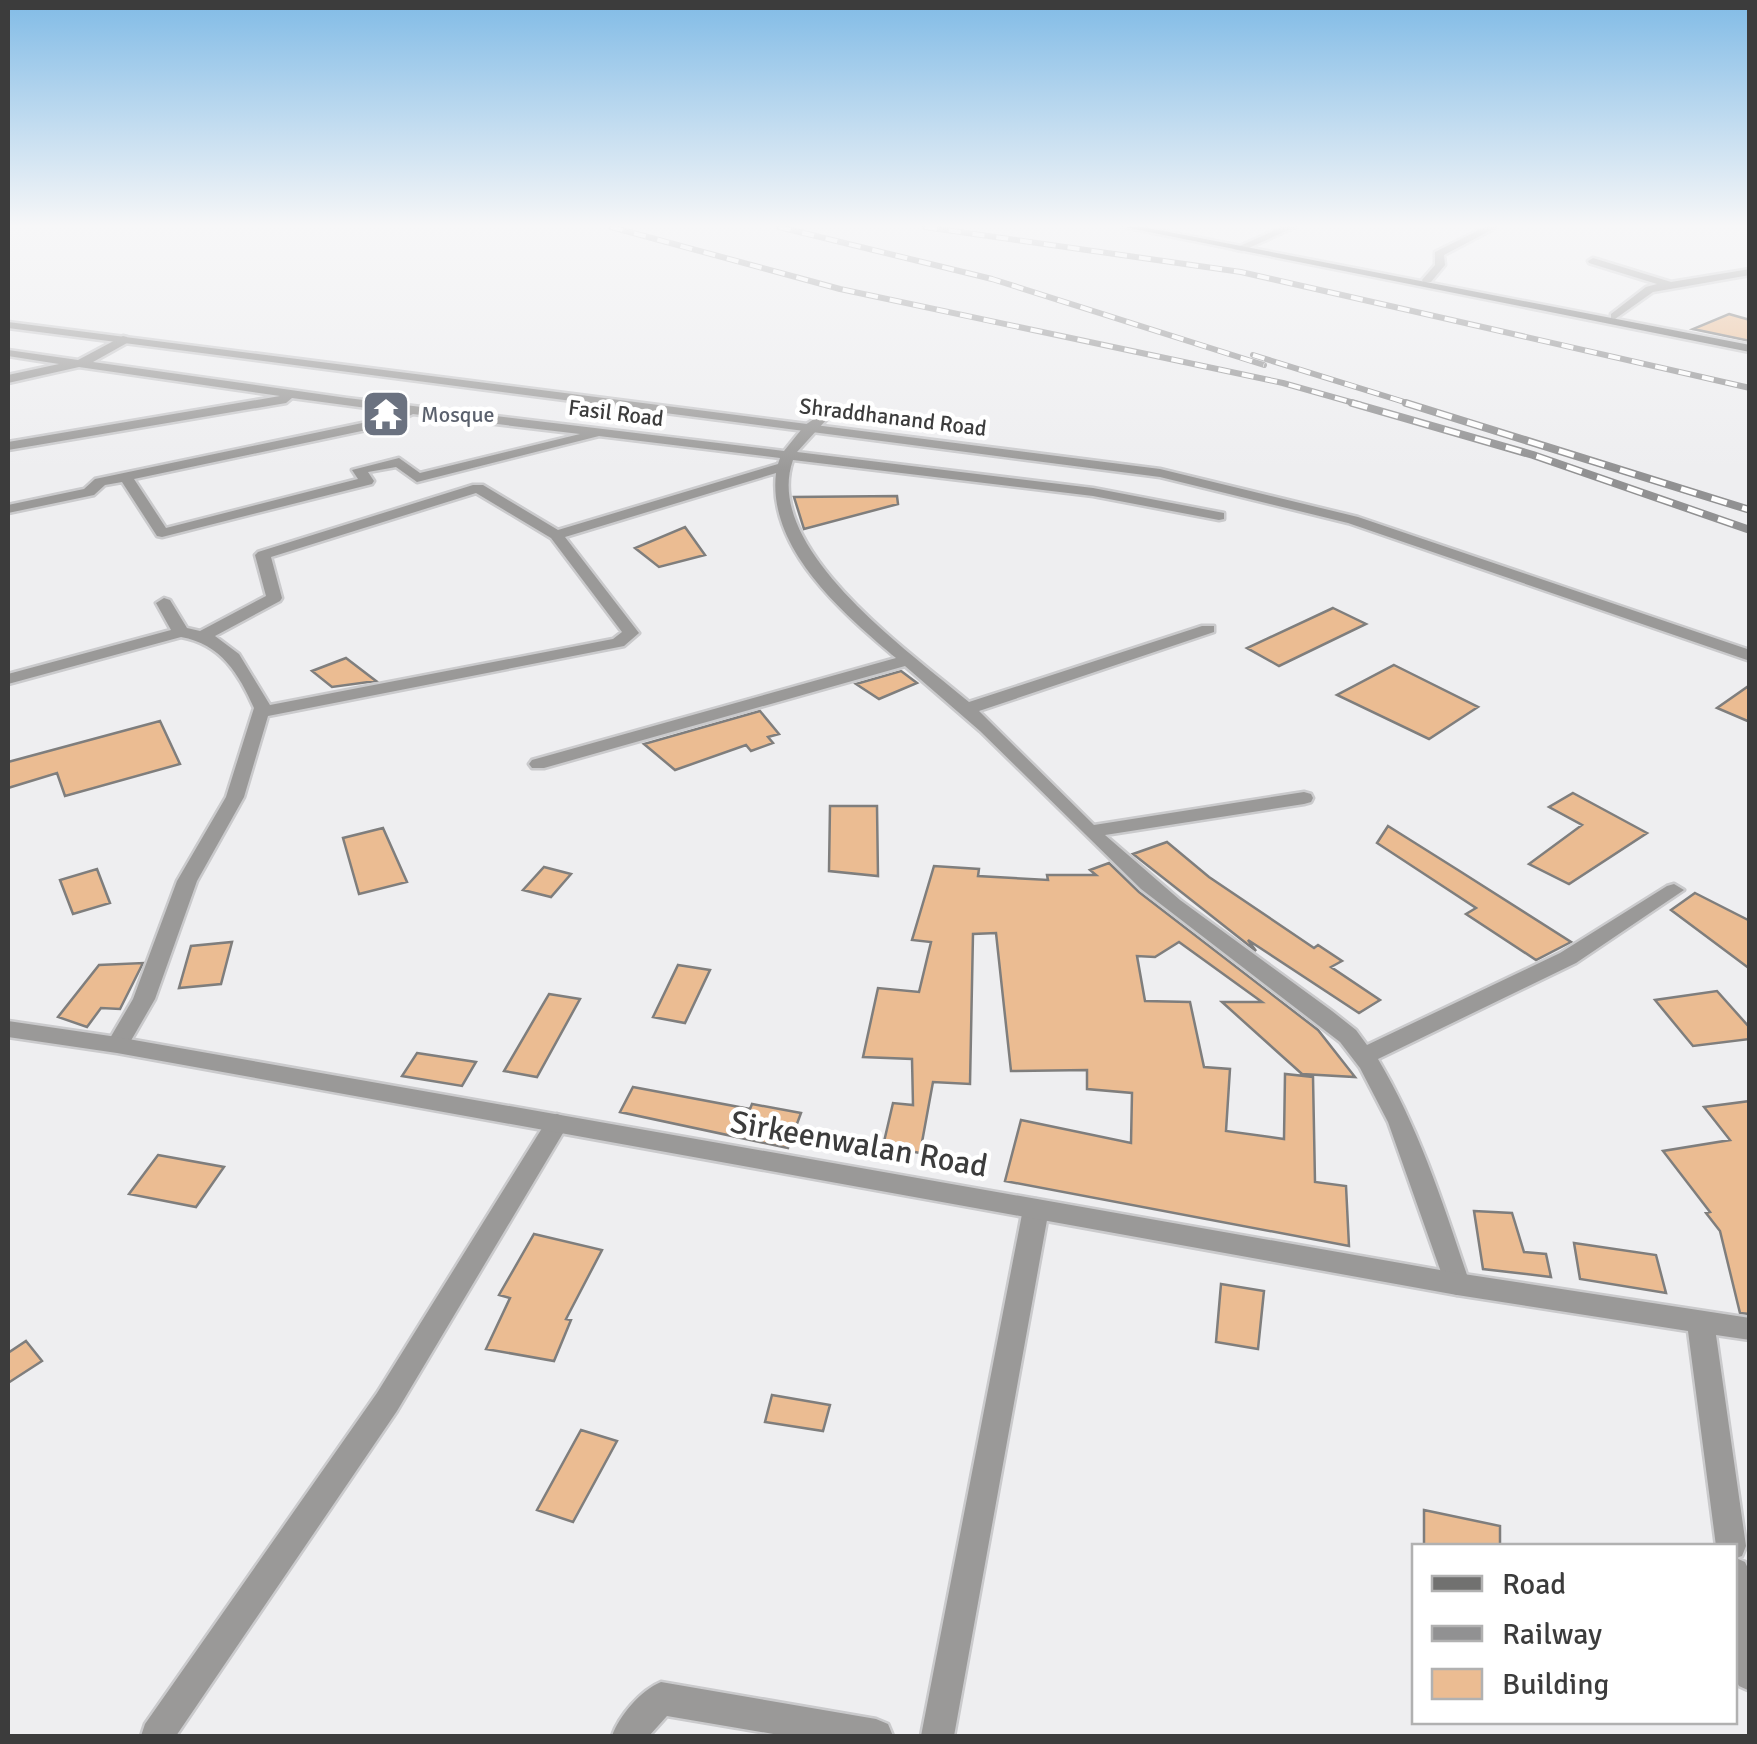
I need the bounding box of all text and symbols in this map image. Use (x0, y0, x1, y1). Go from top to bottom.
temple icon: Mosque (360, 388, 412, 440)
street label: Shraddhanand Road (798, 392, 988, 442)
street label: Fasil Road (567, 394, 665, 432)
place label: Mosque (421, 401, 494, 428)
street label: Sirkeenwalan Road (727, 1102, 991, 1186)
legend (1412, 1544, 1737, 1724)
text: Road (1502, 1566, 1566, 1603)
text: Railway (1502, 1616, 1602, 1653)
text: Building (1502, 1666, 1609, 1703)

